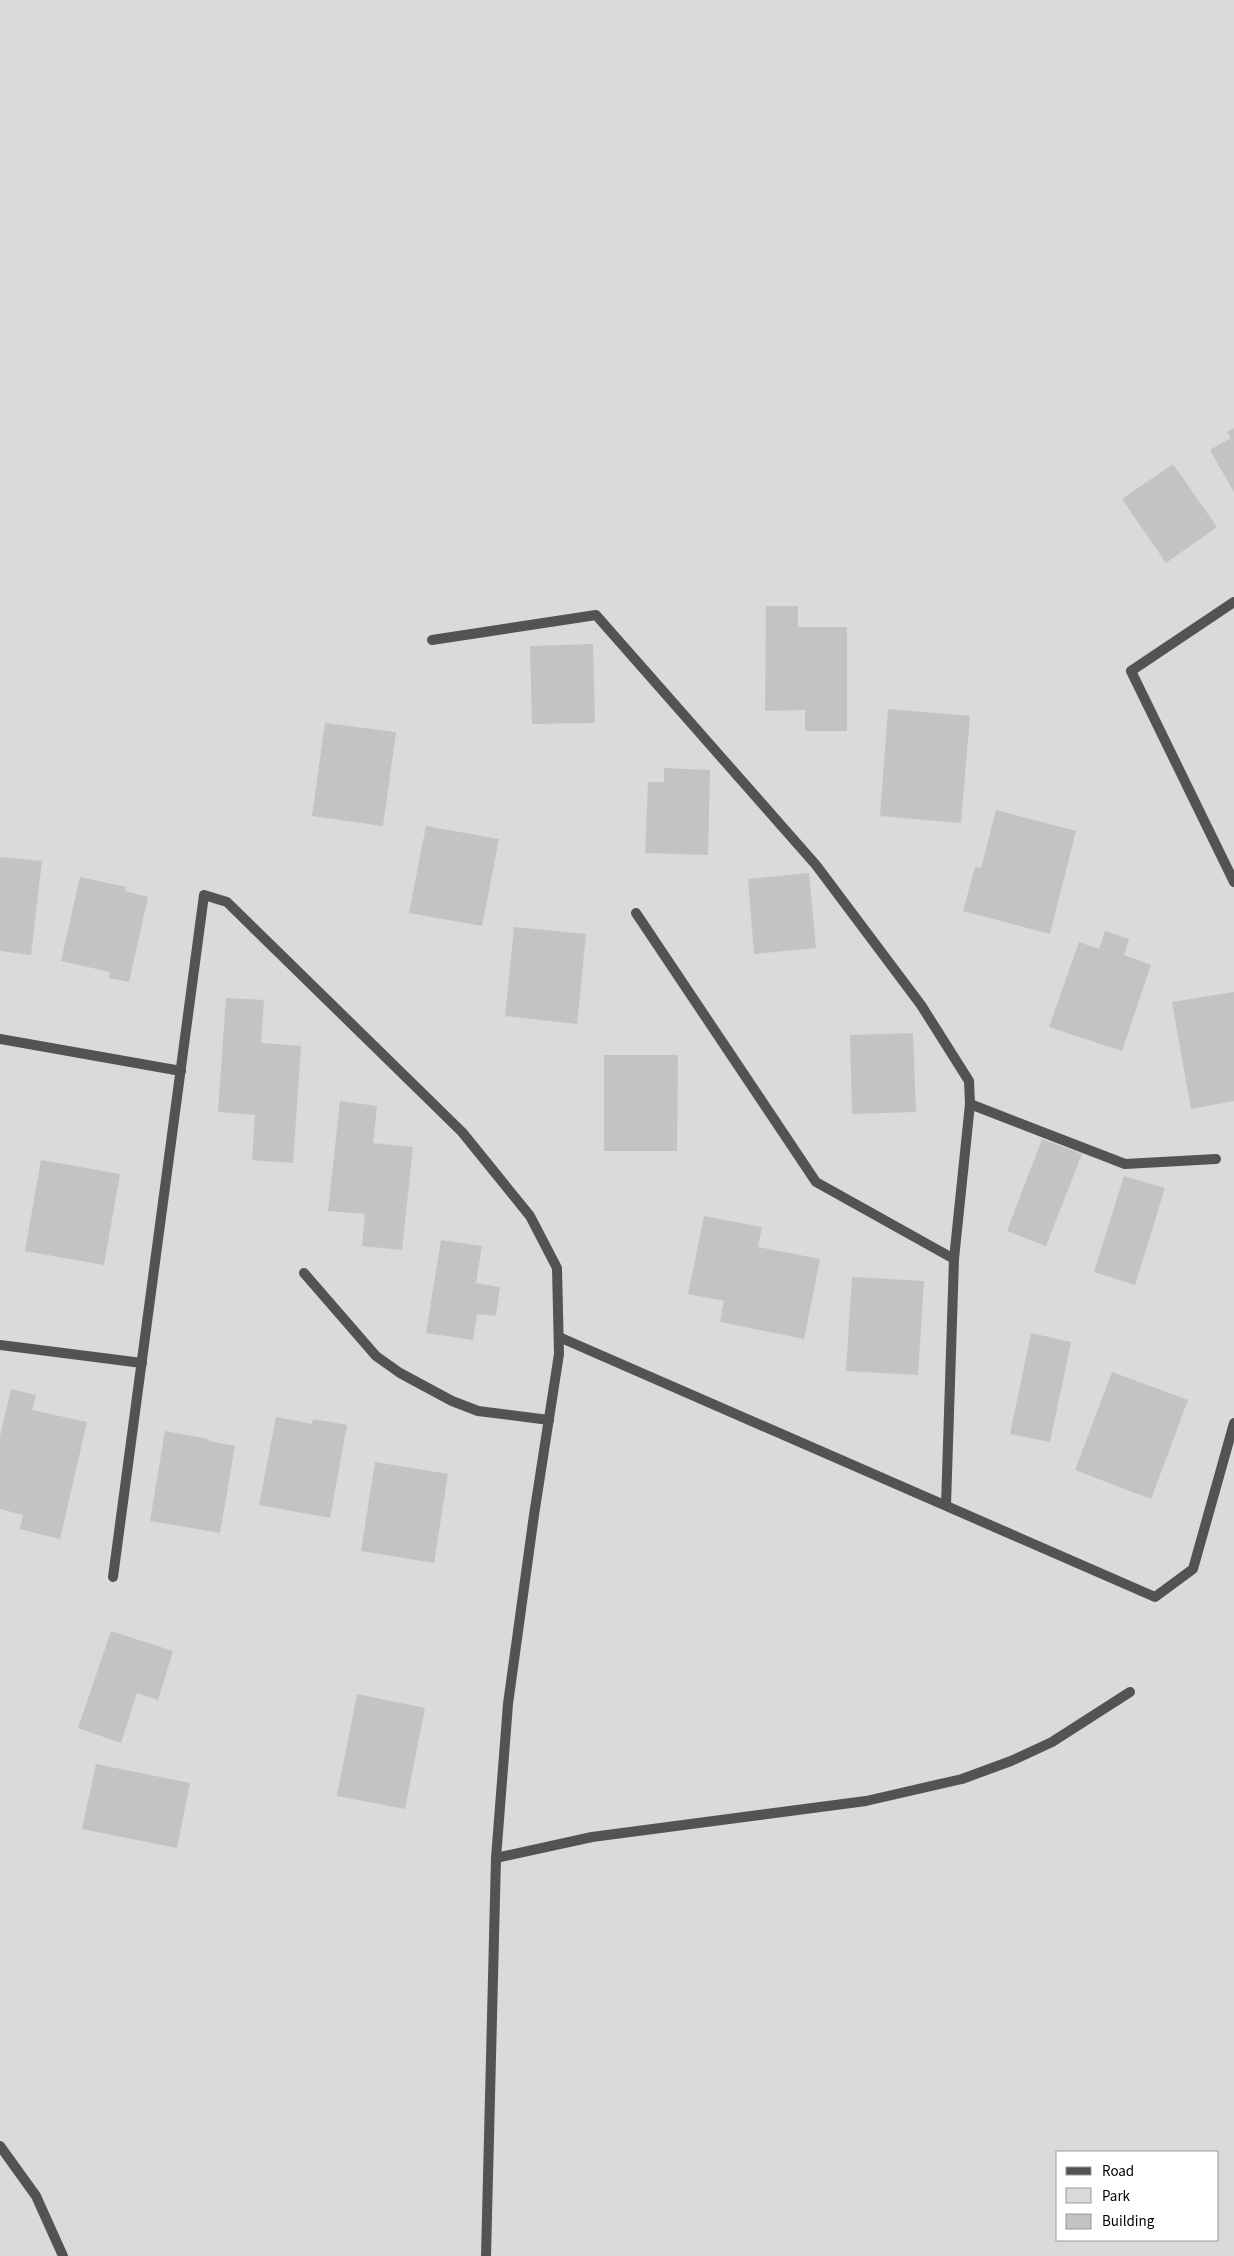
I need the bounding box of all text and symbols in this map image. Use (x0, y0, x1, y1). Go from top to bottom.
legend (1056, 2151, 1219, 2241)
text: Road (1102, 2161, 1134, 2182)
text: Park (1102, 2186, 1131, 2207)
text: Building (1102, 2211, 1155, 2232)

